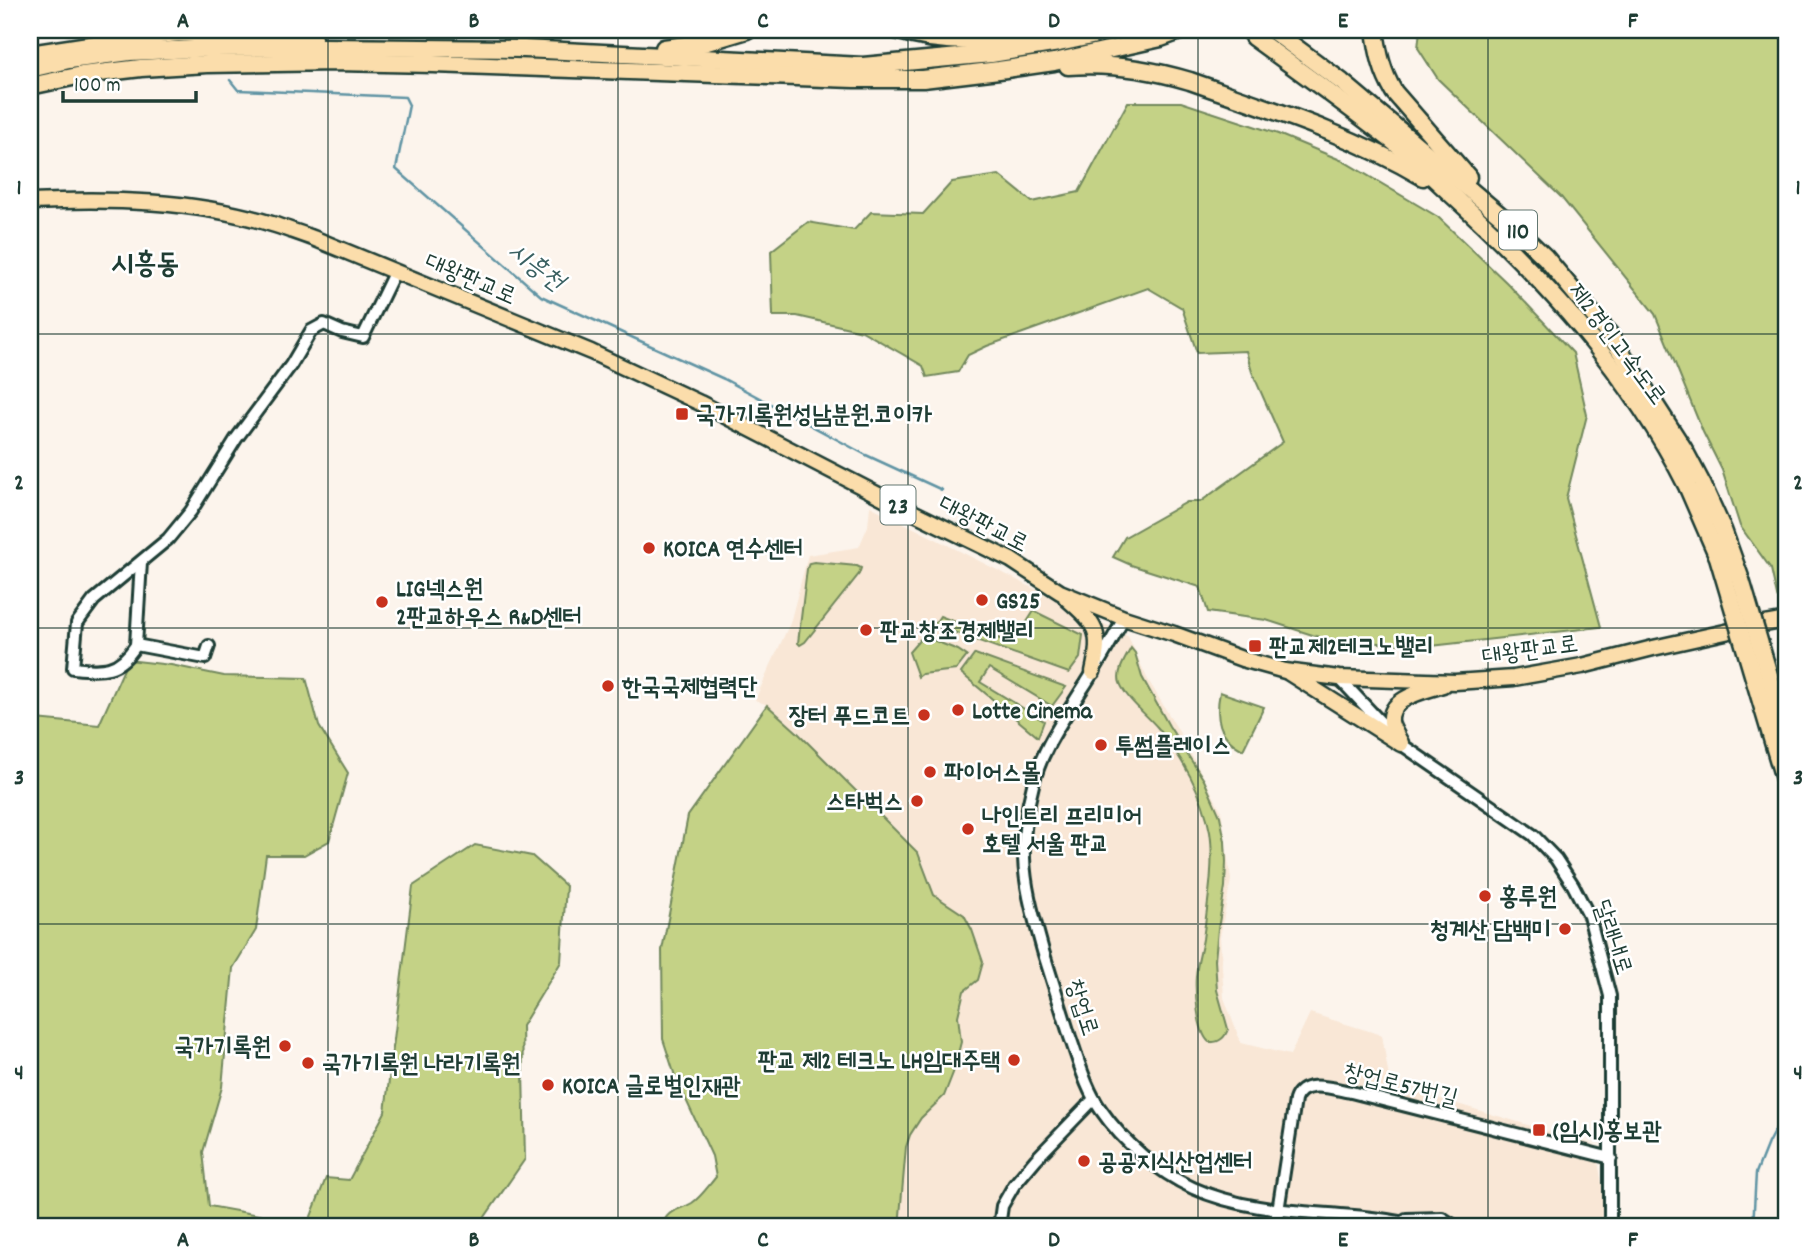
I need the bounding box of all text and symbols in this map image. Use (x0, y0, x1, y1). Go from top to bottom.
text: A (177, 6, 189, 39)
text: B (469, 6, 480, 39)
text: C (757, 6, 769, 39)
text: D (1048, 6, 1060, 39)
text: E (1338, 6, 1349, 39)
text: F (1628, 6, 1639, 39)
scale bar (63, 60, 196, 104)
text: 100 m (74, 72, 121, 102)
text: 1 (16, 173, 22, 206)
text: 1 (1795, 173, 1801, 206)
road number: 110 (1499, 210, 1537, 249)
water label: 시흥천 (499, 234, 574, 303)
street label: 대왕판교로 (419, 246, 521, 315)
district label: 시흥동 (111, 247, 179, 287)
street label: 제2경인고속도로 (1558, 276, 1673, 413)
place label: 국가기록원성남분원.코이카 (696, 400, 932, 434)
marker: 국가기록원성남분원.코이카 (674, 406, 690, 422)
text: 2 (14, 468, 24, 501)
text: 2 (1793, 468, 1803, 501)
road number: 23 (880, 485, 916, 524)
street label: 대왕판교로 (932, 489, 1033, 563)
place label: KOICA 연수센터 (663, 534, 803, 568)
marker: KOICA 연수센터 (641, 540, 657, 556)
place label: LIG넥스원 2판교하우스 R&D센터 (396, 574, 582, 636)
place label: GS25 (996, 586, 1040, 620)
marker: GS25 (974, 592, 990, 608)
marker: LIG넥스원 2판교하우스 R&D센터 (374, 594, 390, 610)
place label: 판교창조경제밸리 (880, 616, 1035, 650)
marker: 판교창조경제밸리 (858, 622, 874, 638)
street label: 대왕판교로 (1480, 628, 1581, 676)
place label: 판교제2테크노밸리 (1269, 632, 1434, 666)
marker: 판교제2테크노밸리 (1247, 638, 1263, 654)
place label: 한국국제협력단 (621, 672, 758, 706)
marker: 한국국제협력단 (600, 678, 616, 694)
place label: Lotte Cinema (972, 696, 1093, 730)
place label: 장터 푸드코트 (789, 701, 910, 735)
marker: Lotte Cinema (950, 702, 966, 718)
marker: 장터 푸드코트 (916, 707, 932, 723)
place label: 투썸플레이스 (1115, 731, 1231, 765)
marker: 투썸플레이스 (1093, 737, 1109, 753)
place label: 파이어스몰 (944, 758, 1041, 792)
text: 3 (14, 763, 24, 796)
text: 3 (1793, 763, 1803, 796)
marker: 파이어스몰 (922, 764, 938, 780)
place label: 스타벅스 (826, 787, 903, 821)
marker: 스타벅스 (909, 793, 925, 809)
place label: 나인트리 프리미어 호텔 서울 판교 (982, 801, 1142, 863)
marker: 나인트리 프리미어 호텔 서울 판교 (960, 821, 976, 837)
place label: 홍루원 (1499, 882, 1557, 916)
marker: 홍루원 (1477, 888, 1493, 904)
street label: 달래내로 (1583, 896, 1639, 980)
place label: 청계산 담백미 (1430, 915, 1551, 949)
marker: 청계산 담백미 (1557, 921, 1573, 937)
street label: 창업로 (1055, 975, 1105, 1041)
place label: 국가기록원 (174, 1032, 271, 1066)
marker: 국가기록원 (277, 1038, 293, 1054)
place label: 판교 제2 테크노 LH임대주택 (758, 1046, 1000, 1080)
place label: 국가기록원 나라기록원 (322, 1049, 521, 1083)
marker: 판교 제2 테크노 LH임대주택 (1006, 1052, 1022, 1068)
marker: 국가기록원 나라기록원 (300, 1055, 316, 1071)
street label: 창업로57번길 (1339, 1056, 1461, 1118)
text: 4 (14, 1058, 24, 1091)
text: 4 (1793, 1058, 1803, 1091)
place label: KOICA 글로벌인재관 (562, 1071, 741, 1105)
marker: KOICA 글로벌인재관 (540, 1077, 556, 1093)
place label: (임시)홍보관 (1553, 1116, 1662, 1150)
marker: (임시)홍보관 (1531, 1122, 1547, 1138)
place label: 공공지식산업센터 (1098, 1147, 1253, 1181)
marker: 공공지식산업센터 (1076, 1153, 1092, 1169)
text: A (177, 1225, 189, 1257)
text: B (469, 1225, 480, 1257)
text: C (757, 1225, 769, 1257)
text: D (1048, 1225, 1060, 1257)
text: E (1338, 1225, 1349, 1257)
text: F (1628, 1225, 1639, 1257)

